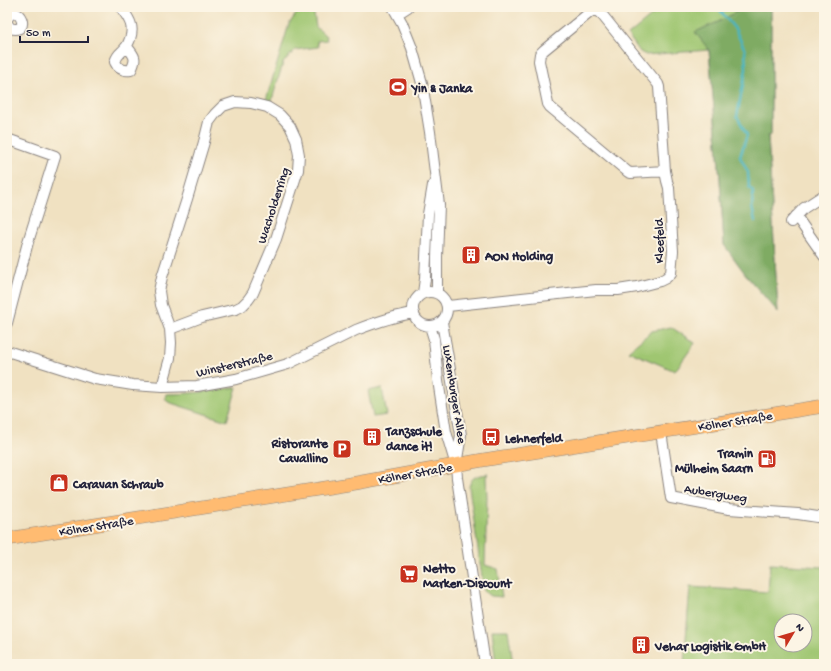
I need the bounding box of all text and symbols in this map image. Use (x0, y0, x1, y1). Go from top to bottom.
scale bar (20, 18, 88, 44)
text: 50 m (26, 27, 51, 41)
sports icon: Yin & Janka (387, 76, 409, 98)
place label: Yin & Janka (410, 82, 473, 97)
street label: Wacholderring (255, 166, 294, 246)
street label: Kleefeld (653, 217, 668, 263)
building icon: AON Holding (460, 244, 482, 266)
place label: AON Holding (484, 250, 554, 265)
street label: Luxemburger Allee (438, 344, 469, 445)
street label: Winsterstraße (195, 349, 275, 382)
street label: Kölner Straße (697, 409, 774, 436)
place label: Tanzschule dance it! (385, 425, 443, 455)
building icon: Tanzschule dance it! (361, 426, 383, 448)
bus stop icon: Lehnerfeld (480, 426, 502, 448)
place label: Lehnerfeld (505, 431, 563, 447)
place label: Ristorante Cavallino (271, 437, 329, 467)
parking icon: Ristorante Cavallino (331, 438, 353, 460)
place label: Tramin Mülheim Saarn (675, 447, 754, 477)
fuel station icon: Tramin Mülheim Saarn (756, 448, 778, 470)
street label: Kölner Straße (377, 461, 454, 488)
shop icon: Caravan Schraub (48, 472, 70, 494)
place label: Caravan Schraub (72, 478, 164, 493)
street label: Aubergweg (683, 482, 748, 507)
street label: Kölner Straße (58, 514, 135, 541)
place label: Netto Marken-Discount (423, 562, 513, 592)
supermarket icon: Netto Marken-Discount (398, 563, 420, 585)
north arrow (773, 613, 813, 653)
text: N (792, 622, 806, 635)
building icon: Vehar Logistik GmbH (630, 634, 652, 656)
place label: Vehar Logistik GmbH (654, 640, 767, 655)

